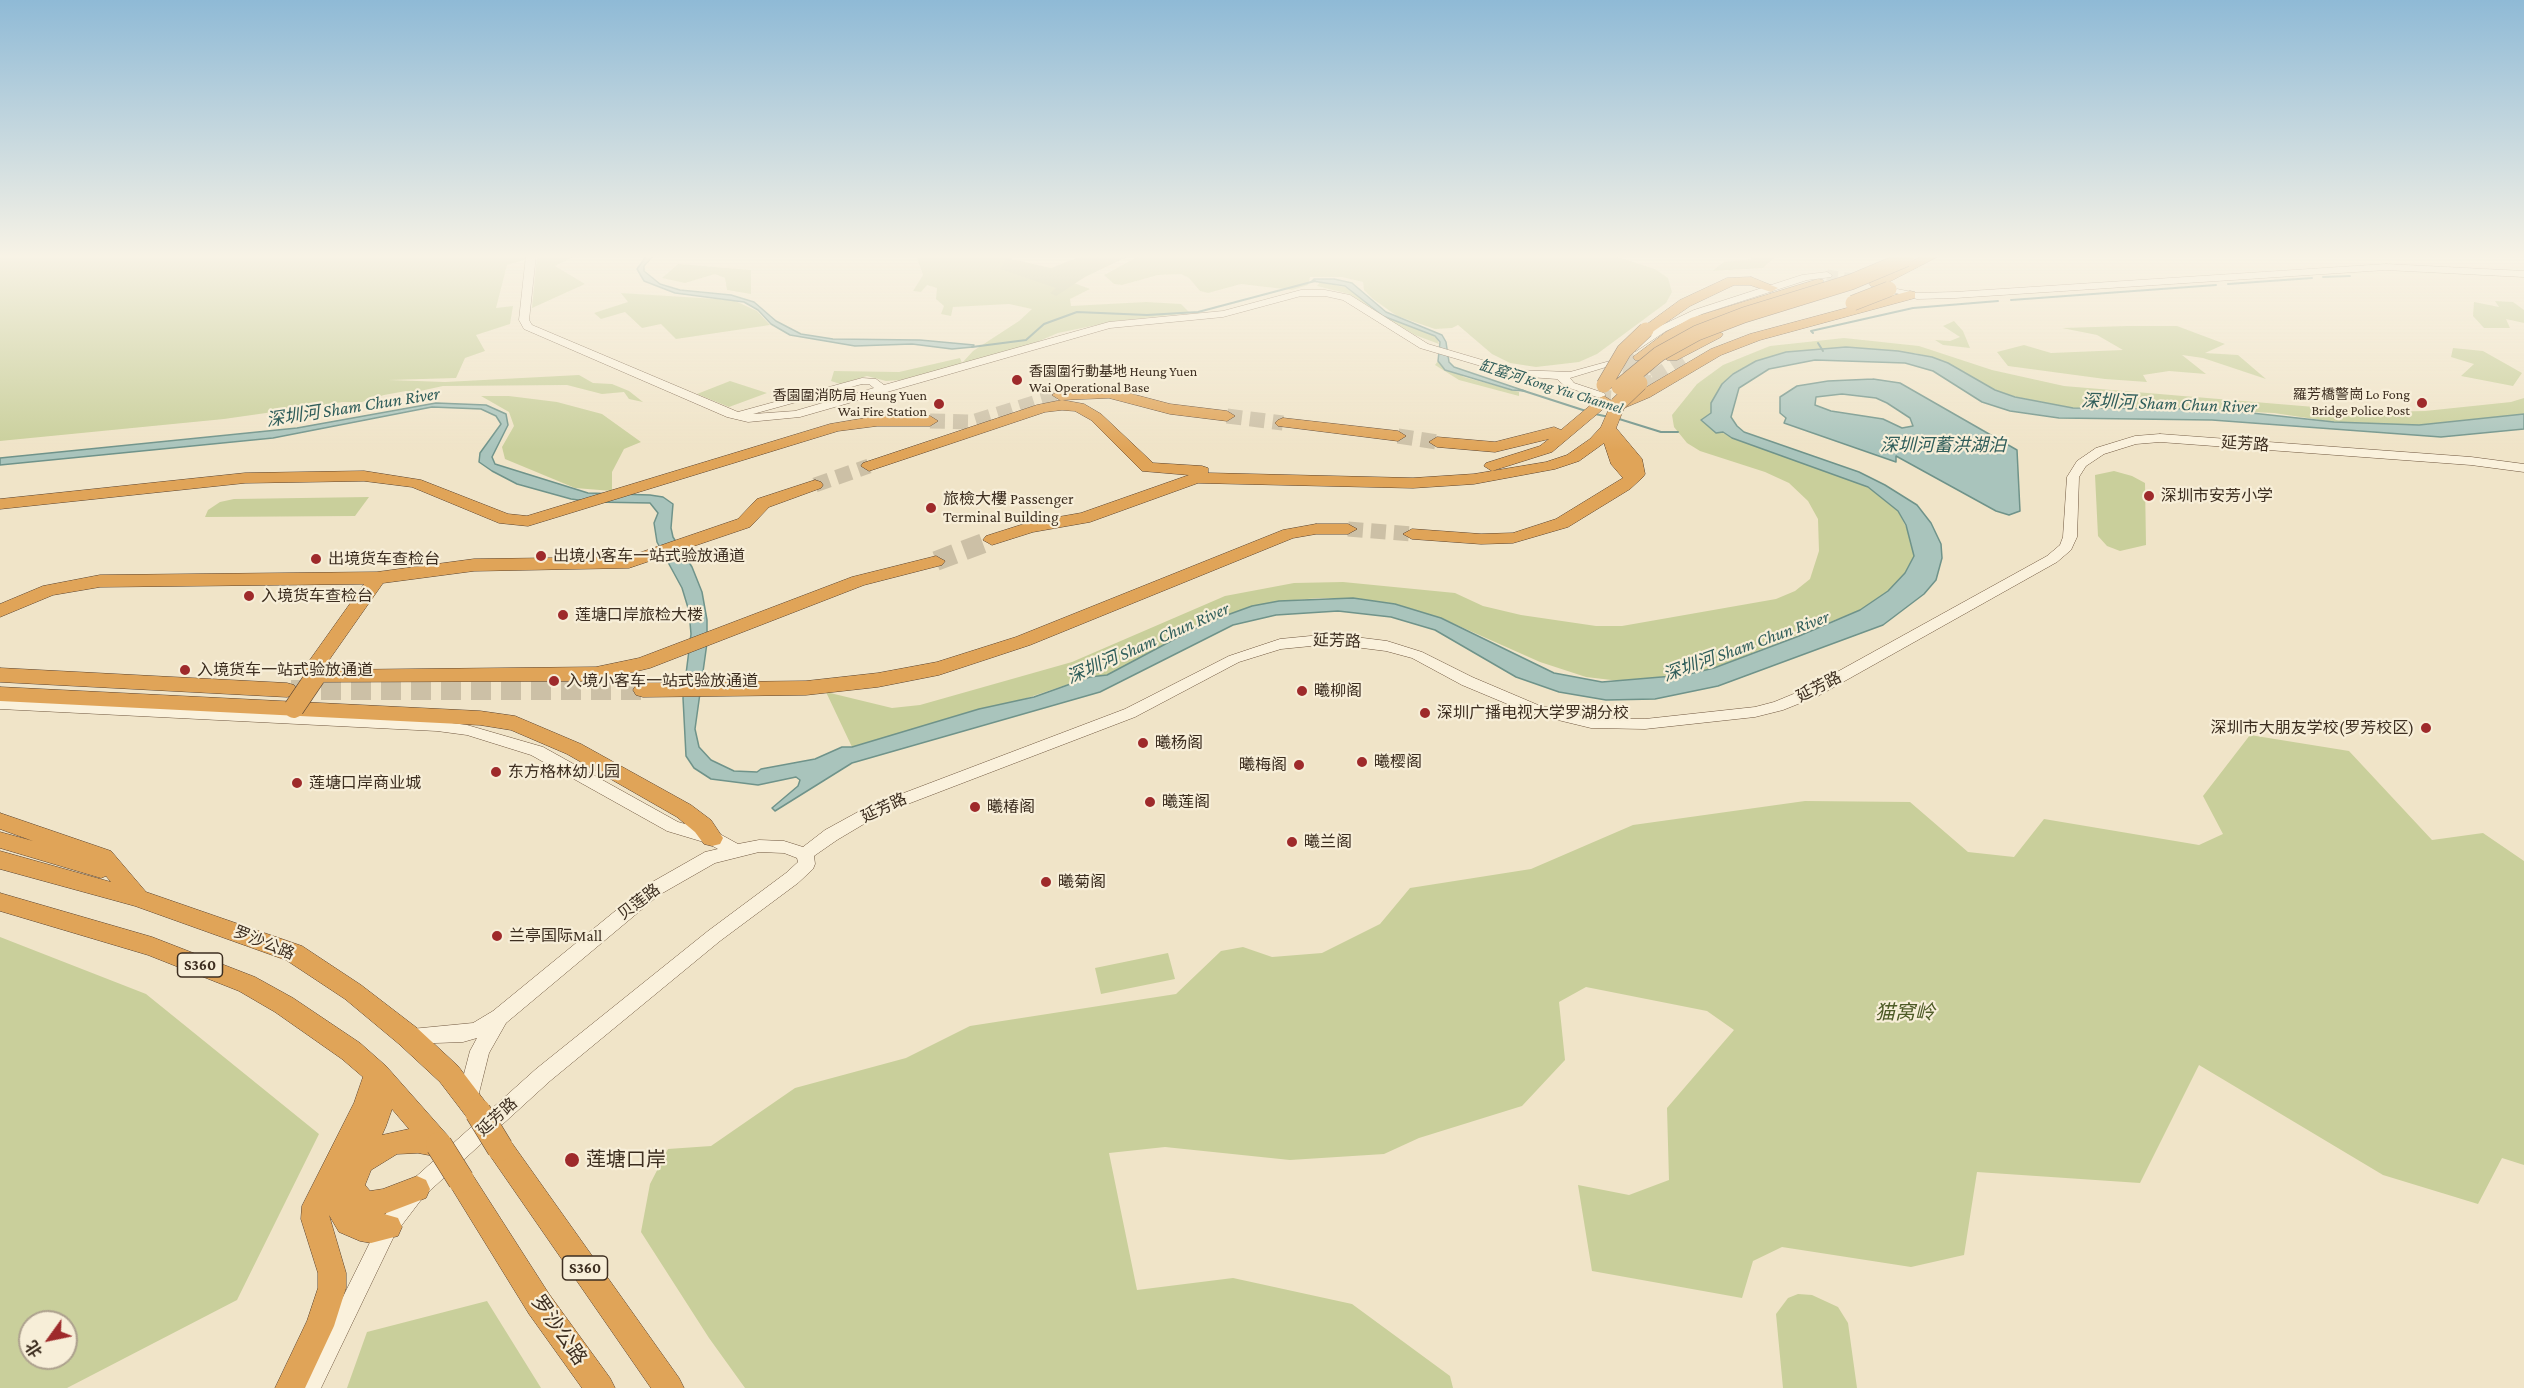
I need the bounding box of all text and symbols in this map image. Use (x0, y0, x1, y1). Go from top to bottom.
water label: 缸窰河 Kong Yiu Channel (1477, 357, 1625, 417)
place label: 香園圍行動基地 Heung Yuen Wai Operational Base (1029, 364, 1197, 396)
marker: 香園圍行動基地 Heung Yuen Wai Operational Base (1010, 373, 1024, 387)
water label: 深圳河 Sham Chun River (265, 383, 441, 431)
place label: 羅芳橋警崗 Lo Fong Bridge Police Post (2293, 387, 2410, 419)
place label: 香園圍消防局 Heung Yuen Wai Fire Station (773, 388, 927, 420)
water label: 深圳河 Sham Chun River (2081, 390, 2257, 418)
marker: 羅芳橋警崗 Lo Fong Bridge Police Post (2415, 396, 2429, 410)
marker: 香園圍消防局 Heung Yuen Wai Fire Station (932, 397, 946, 411)
street label: 延芳路 (2220, 433, 2270, 455)
water label: 深圳河蓄洪湖泊 (1880, 434, 2006, 456)
place label: 深圳市安芳小学 (2161, 486, 2273, 506)
place label: 旅檢大樓 Passenger Terminal Building (943, 489, 1074, 527)
marker: 深圳市安芳小学 (2142, 489, 2156, 503)
marker: 旅檢大樓 Passenger Terminal Building (924, 501, 938, 515)
place label: 出境小客车一站式验放通道 (553, 546, 745, 566)
place label: 出境货车查检台 (328, 549, 440, 569)
marker: 出境小客车一站式验放通道 (534, 549, 548, 563)
marker: 出境货车查检台 (309, 552, 323, 566)
place label: 入境货车查检台 (261, 586, 373, 606)
marker: 入境货车查检台 (242, 589, 256, 603)
water label: 深圳河 Sham Chun River (1063, 597, 1233, 689)
place label: 莲塘口岸旅检大楼 (575, 605, 703, 625)
water label: 深圳河 Sham Chun River (1660, 606, 1832, 686)
marker: 莲塘口岸旅检大楼 (556, 608, 570, 622)
street label: 延芳路 (1313, 631, 1361, 651)
place label: 入境货车一站式验放通道 (197, 660, 373, 680)
marker: 入境货车一站式验放通道 (178, 663, 192, 677)
street label: 延芳路 (1793, 668, 1845, 706)
place label: 入境小客车一站式验放通道 (566, 671, 758, 691)
marker: 入境小客车一站式验放通道 (547, 674, 561, 688)
place label: 曦柳阁 (1314, 681, 1362, 701)
marker: 曦柳阁 (1295, 684, 1309, 698)
place label: 深圳广播电视大学罗湖分校 (1437, 703, 1629, 723)
marker: 深圳广播电视大学罗湖分校 (1418, 706, 1432, 720)
place label: 深圳市大朋友学校(罗芳校区) (2211, 718, 2414, 738)
marker: 深圳市大朋友学校(罗芳校区) (2419, 721, 2433, 735)
place label: 曦杨阁 (1155, 733, 1203, 753)
marker: 曦杨阁 (1136, 736, 1150, 750)
place label: 曦樱阁 (1374, 752, 1422, 772)
place label: 曦梅阁 (1239, 755, 1287, 775)
marker: 曦樱阁 (1355, 755, 1369, 769)
marker: 曦梅阁 (1292, 758, 1306, 772)
place label: 东方格林幼儿园 (508, 762, 620, 782)
marker: 东方格林幼儿园 (489, 765, 503, 779)
place label: 莲塘口岸商业城 (309, 773, 421, 793)
marker: 莲塘口岸商业城 (290, 776, 304, 790)
street label: 延芳路 (858, 789, 910, 827)
place label: 曦莲阁 (1162, 792, 1210, 812)
marker: 曦莲阁 (1143, 795, 1157, 809)
place label: 曦椿阁 (987, 797, 1035, 817)
marker: 曦椿阁 (968, 800, 982, 814)
place label: 曦兰阁 (1304, 832, 1352, 852)
marker: 曦兰阁 (1285, 835, 1299, 849)
place label: 曦菊阁 (1058, 872, 1106, 892)
marker: 曦菊阁 (1039, 875, 1053, 889)
street label: 贝莲路 (614, 880, 664, 924)
street label: 罗沙公路 (231, 922, 297, 964)
place label: 兰亭国际Mall (509, 926, 602, 946)
marker: 兰亭国际Mall (490, 929, 504, 943)
road number: S360 (178, 953, 222, 977)
park label: 猫窝岭 (1875, 1001, 1935, 1025)
street label: 延芳路 (473, 1094, 521, 1140)
place label: 莲塘口岸 (586, 1148, 666, 1172)
marker: 莲塘口岸 (563, 1151, 581, 1169)
road number: S360 (562, 1256, 608, 1280)
street label: 罗沙公路 (526, 1290, 592, 1370)
north arrow (18, 1310, 78, 1370)
text: 北 (23, 1338, 46, 1360)

